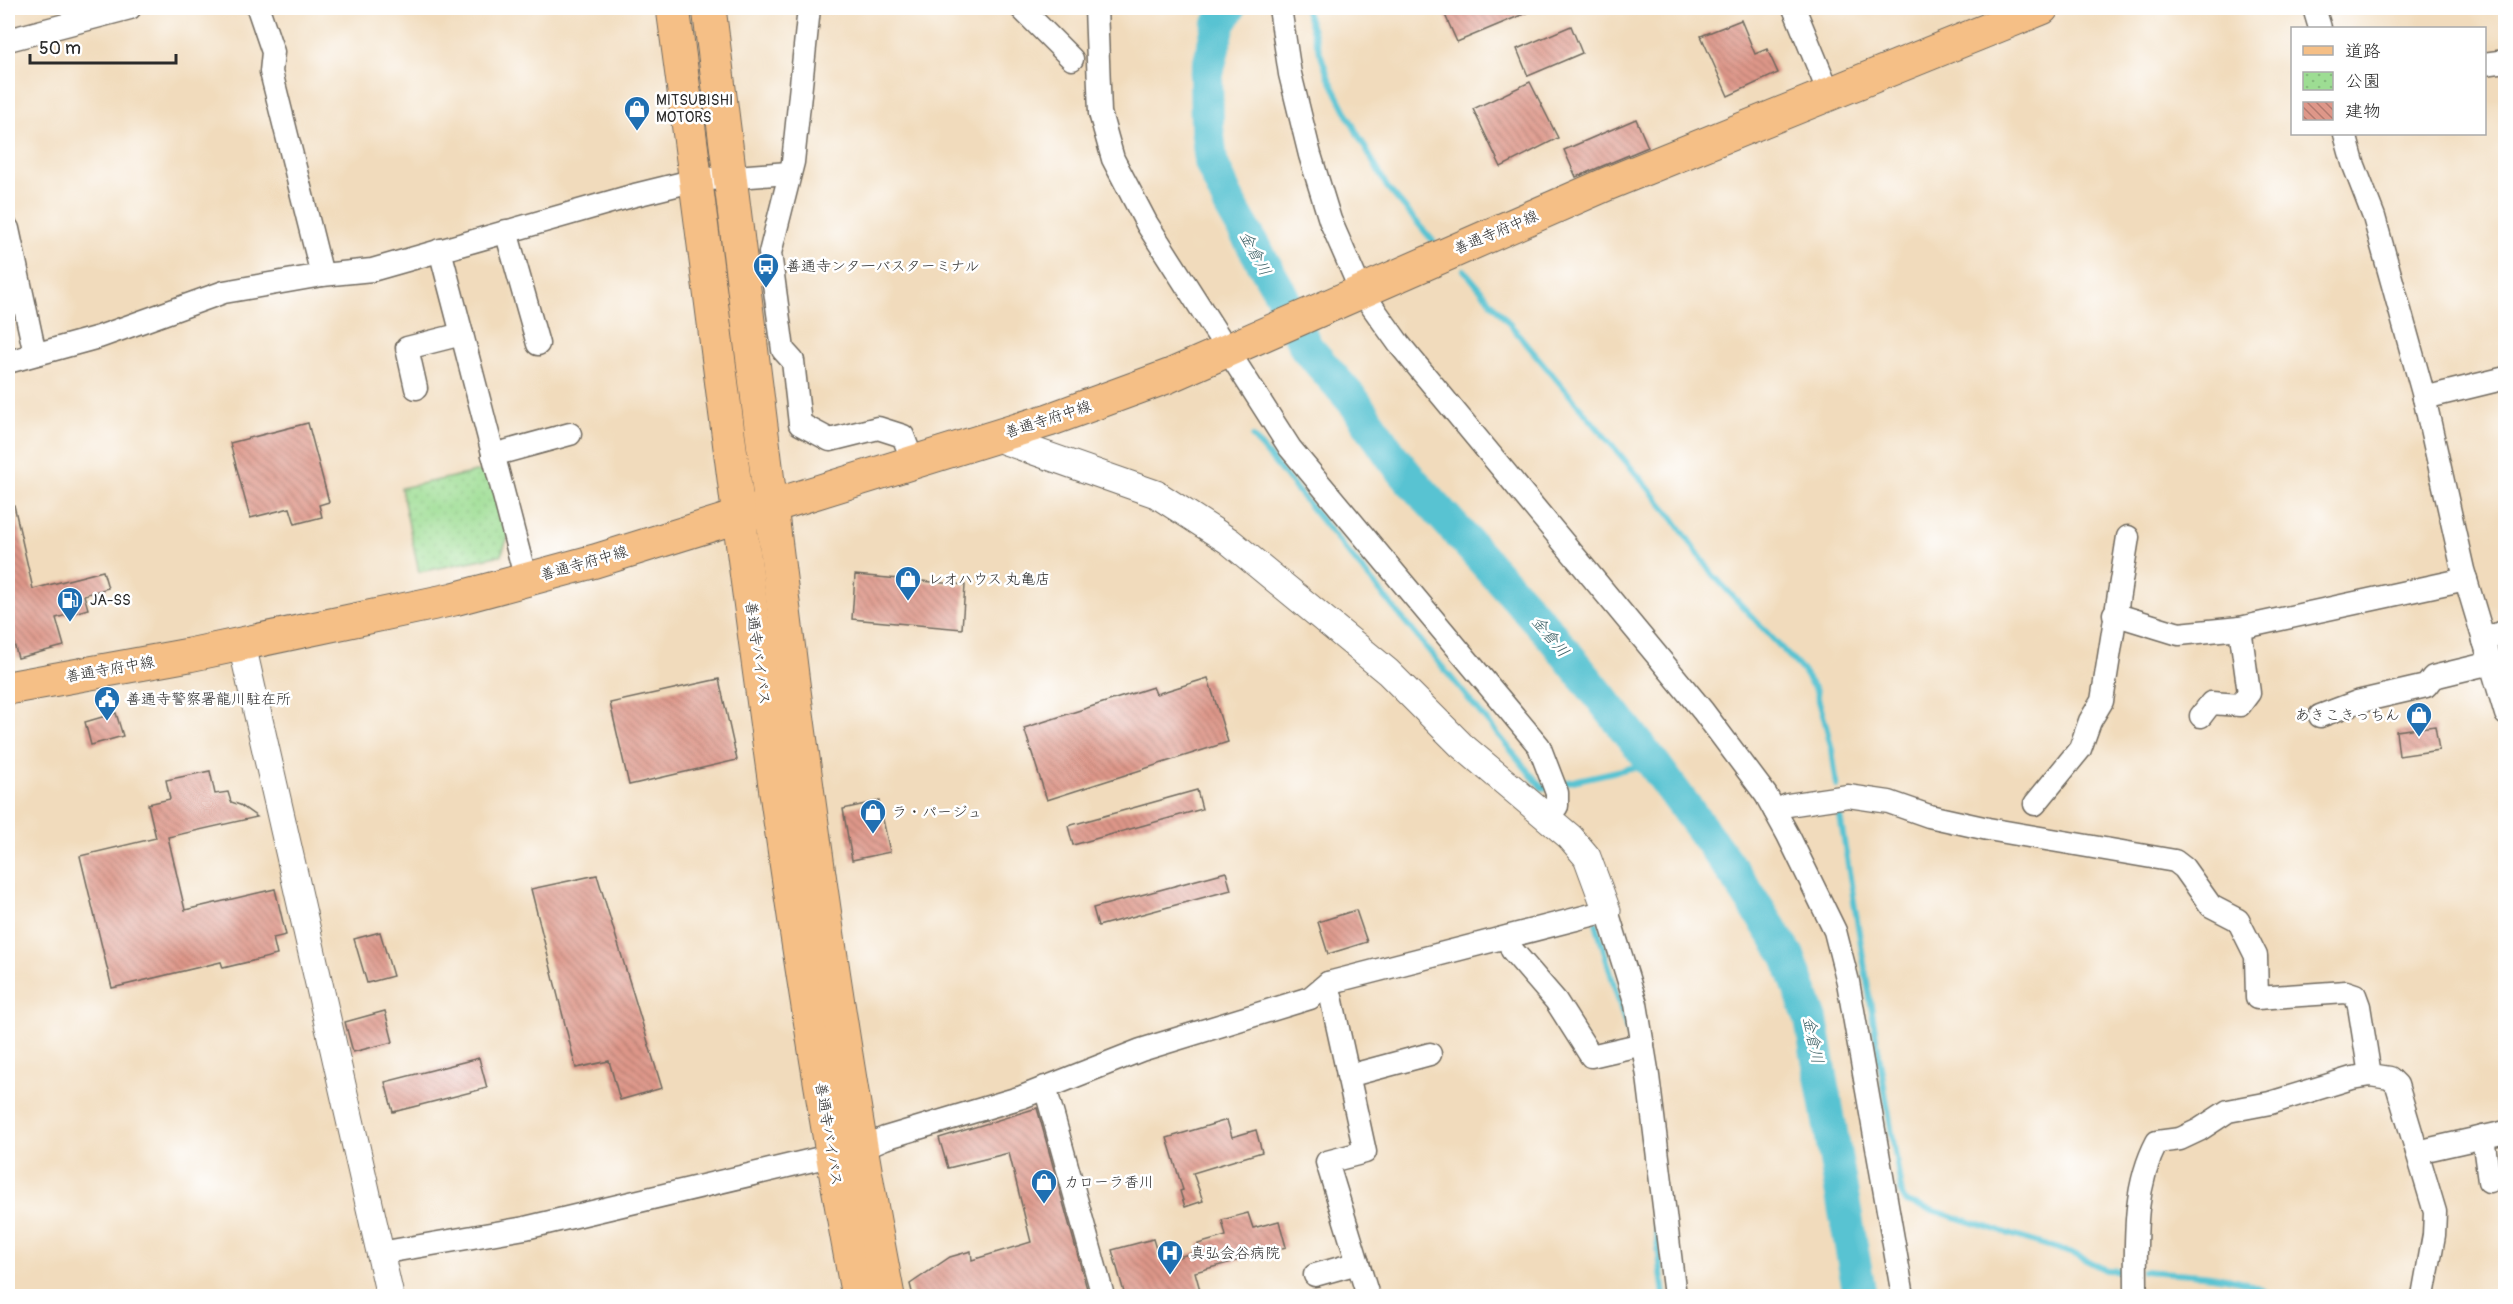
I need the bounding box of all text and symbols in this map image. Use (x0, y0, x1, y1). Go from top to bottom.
scale bar (30, 27, 176, 65)
legend (2291, 27, 2486, 135)
text: 50 m (39, 37, 81, 60)
text: 道路 (2345, 40, 2381, 63)
text: 公園 (2345, 70, 2381, 93)
place label: MITSUBISHI MOTORS (656, 91, 733, 127)
shop icon: MITSUBISHI MOTORS (622, 94, 652, 132)
text: 建物 (2345, 100, 2381, 123)
street label: 善通寺府中線 (1451, 206, 1541, 259)
water label: 金倉川 (1235, 228, 1275, 279)
bus stop icon: 善通寺ンタ一バスターミナル (751, 251, 781, 289)
place label: 善通寺ンタ一バスターミナル (786, 257, 980, 276)
street label: 善通寺府中線 (1002, 397, 1094, 442)
street label: 善通寺府中線 (538, 542, 630, 585)
shop icon: レオハウス 丸亀店 (893, 564, 923, 602)
place label: レオハウス 丸亀店 (928, 570, 1050, 589)
fuel station icon: JA-SS (55, 585, 85, 623)
place label: JA-SS (90, 591, 131, 610)
street label: 善通寺バイパス (741, 600, 774, 706)
water label: 金倉川 (1527, 612, 1573, 661)
street label: 善通寺府中線 (64, 652, 156, 687)
public building icon: 善通寺警察署龍川駐在所 (92, 684, 122, 722)
place label: 善通寺警察署龍川駐在所 (126, 690, 291, 709)
shop icon: あきこきっちん (2404, 700, 2434, 738)
place label: あきこきっちん (2295, 706, 2400, 725)
shop icon: ラ・パージュ (858, 797, 888, 835)
place label: ラ・パージュ (892, 803, 982, 822)
water label: 金倉川 (1798, 1015, 1828, 1066)
street label: 善通寺バイパス (811, 1081, 846, 1187)
shop icon: カローラ香川 (1029, 1167, 1059, 1205)
place label: カローラ香川 (1064, 1173, 1154, 1192)
hospital icon: 真弘会谷病院 (1155, 1238, 1185, 1276)
place label: 真弘会谷病院 (1190, 1244, 1280, 1263)

